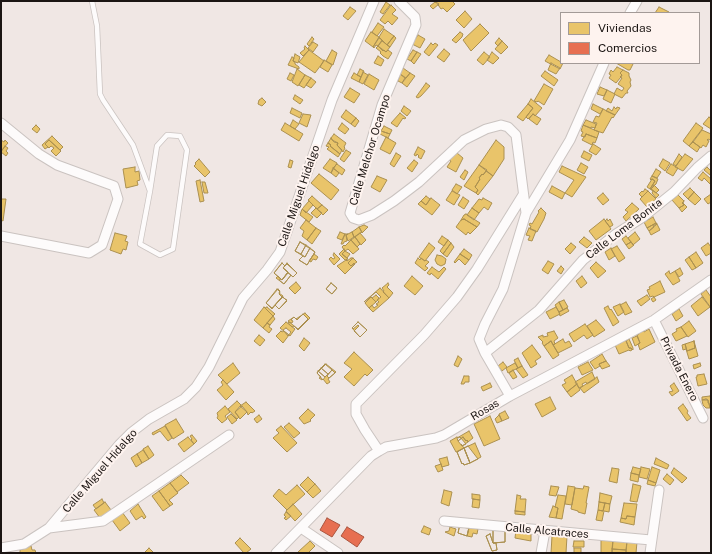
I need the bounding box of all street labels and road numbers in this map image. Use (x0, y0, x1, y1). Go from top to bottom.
street label: Calle Melchor Ocampo (347, 93, 393, 207)
street label: Calle Miguel Hidalgo (275, 143, 323, 249)
street label: Calle Loma Bonita (583, 196, 665, 262)
street label: Privada Enero (657, 335, 701, 403)
street label: Rosas (468, 396, 502, 424)
street label: Calle Miguel Hidalgo (60, 426, 140, 516)
street label: Calle Alcatraces (505, 521, 589, 541)

